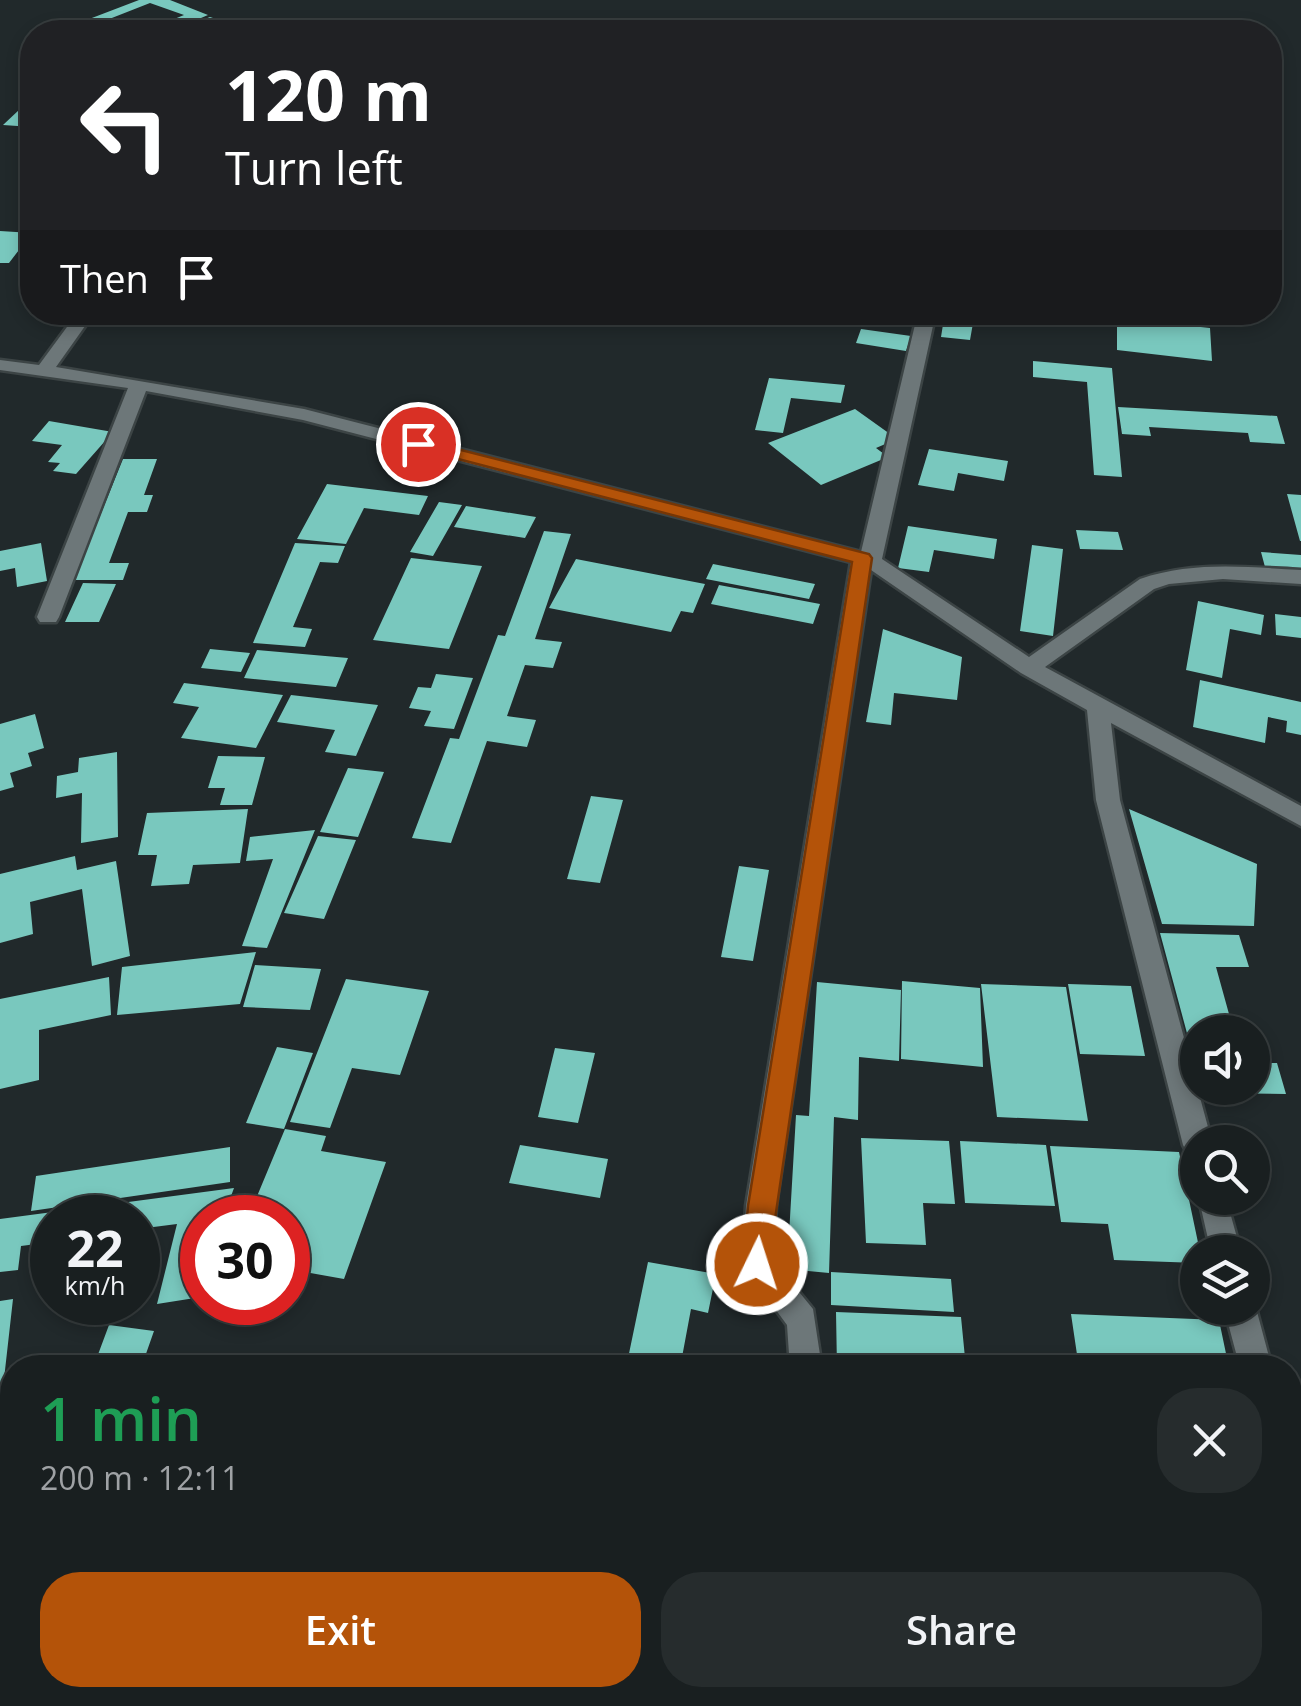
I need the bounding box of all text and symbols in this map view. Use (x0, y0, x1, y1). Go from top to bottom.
text: 120 m (225, 46, 432, 142)
icon: left (60, 60, 190, 190)
text: Turn left (225, 137, 403, 198)
icon: arrive (169, 250, 224, 305)
text: Then (60, 252, 149, 304)
pin (376, 402, 461, 487)
icon: arrive (391, 417, 446, 472)
map controls (1180, 1015, 1270, 1325)
button: sound (1180, 1015, 1270, 1105)
button: search (1180, 1125, 1270, 1215)
speed limit sign: 30 (180, 1195, 310, 1325)
position arrow (705, 1212, 809, 1316)
text: 22 (66, 1214, 124, 1282)
button: layers (1180, 1235, 1270, 1325)
text: km/h (65, 1268, 125, 1302)
text: 1 min (40, 1377, 202, 1459)
button: close (1157, 1388, 1262, 1493)
text: 200 m · 12:11 (40, 1456, 239, 1499)
button: Exit (40, 1572, 641, 1687)
button: Share (661, 1572, 1262, 1687)

